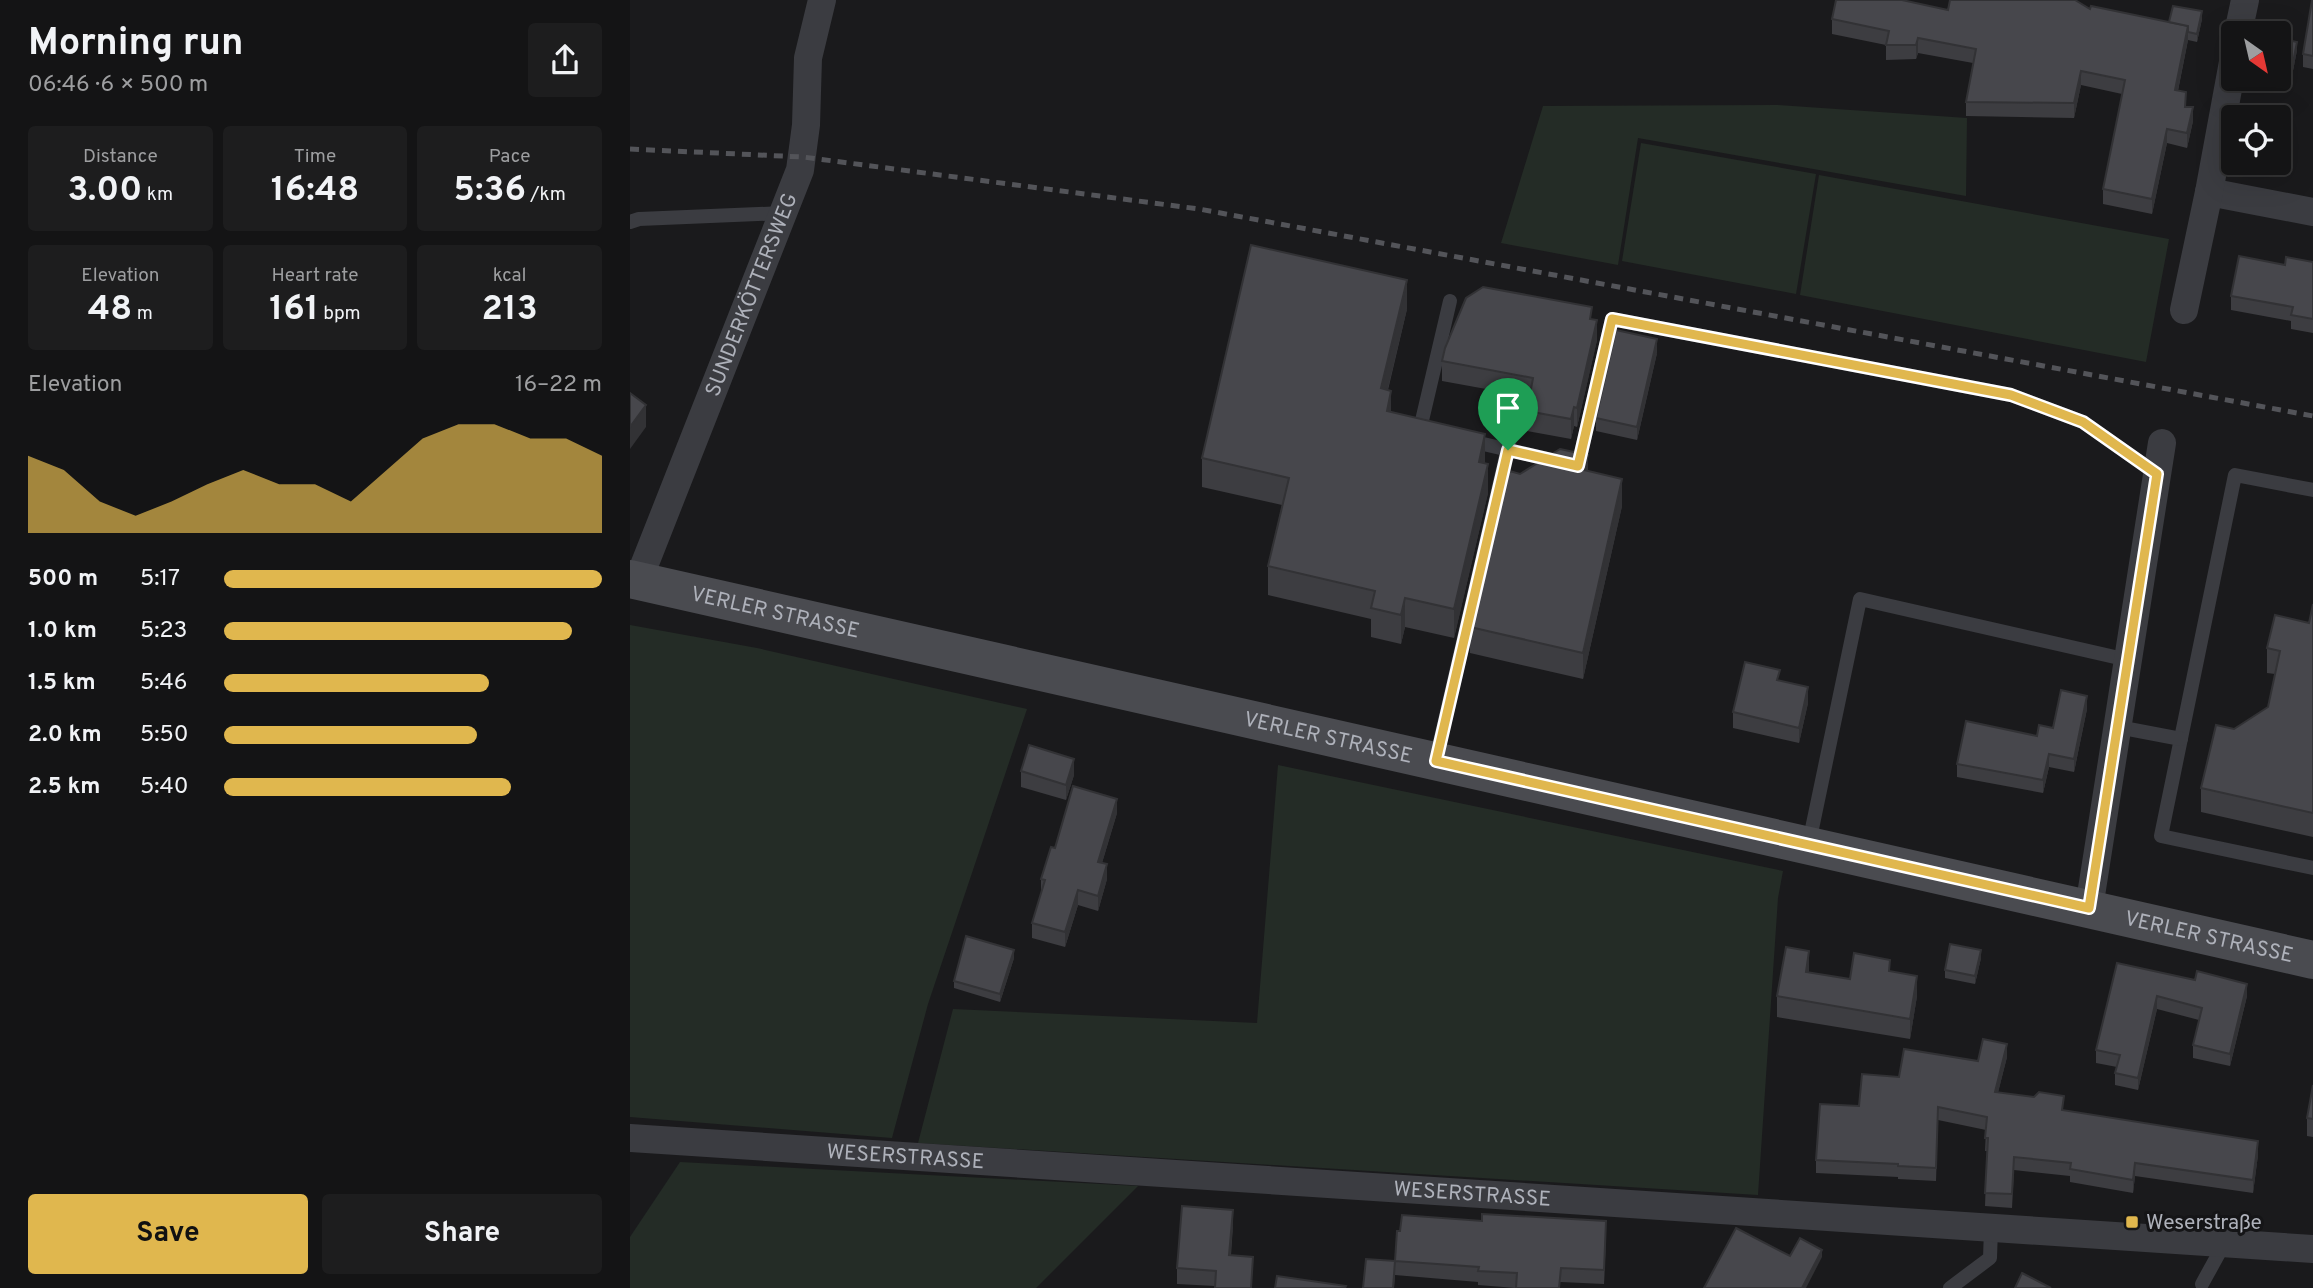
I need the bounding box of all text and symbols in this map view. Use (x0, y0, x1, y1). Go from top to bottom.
text: Morning run (28, 20, 244, 69)
north arrow (2221, 21, 2291, 91)
map controls (2221, 21, 2291, 175)
button: share (528, 23, 602, 97)
text: 06:46 · 6 × 500 m (28, 71, 208, 100)
button: locate (2221, 105, 2291, 175)
text: Distance (83, 145, 158, 169)
text: Time (294, 145, 336, 169)
text: Pace (489, 145, 531, 169)
text: 3.00 (68, 169, 142, 213)
text: 16:48 (271, 169, 359, 213)
text: 5:36 (454, 169, 526, 213)
text: km (142, 183, 173, 207)
text: /km (526, 183, 566, 207)
street label: SUNDERKÖTTERSWEG (700, 189, 805, 401)
text: Elevation (81, 264, 159, 288)
text: Heart rate (272, 264, 358, 288)
text: kcal (493, 264, 527, 288)
text: 48 (88, 288, 132, 332)
text: 161 (269, 288, 319, 332)
text: 213 (481, 288, 538, 332)
text: m (132, 302, 153, 326)
text: bpm (319, 302, 361, 326)
text: Elevation (28, 371, 123, 400)
text: 16–22 m (515, 371, 602, 400)
pin (1478, 378, 1538, 450)
icon: arrive (1489, 389, 1527, 427)
text: 500 m (28, 565, 98, 594)
text: 5:17 (140, 565, 180, 594)
street label: VERLER STRASSE (688, 581, 862, 646)
text: 1.0 km (28, 617, 97, 646)
text: 5:23 (140, 617, 187, 646)
text: 1.5 km (28, 669, 96, 698)
text: 5:46 (140, 669, 187, 698)
street label: VERLER STRASSE (1241, 706, 1415, 771)
text: 2.0 km (28, 721, 102, 750)
text: 5:50 (140, 721, 188, 750)
text: 2.5 km (28, 773, 101, 802)
text: 5:40 (140, 773, 189, 802)
street label: VERLER STRASSE (2122, 906, 2296, 970)
street label: WESERSTRASSE (826, 1139, 985, 1176)
street label: WESERSTRASSE (1392, 1176, 1552, 1214)
button: Save (28, 1194, 308, 1274)
button: Share (322, 1194, 602, 1274)
place label: Weserstraße (2146, 1210, 2262, 1237)
marker: Weserstraße (2124, 1214, 2140, 1230)

